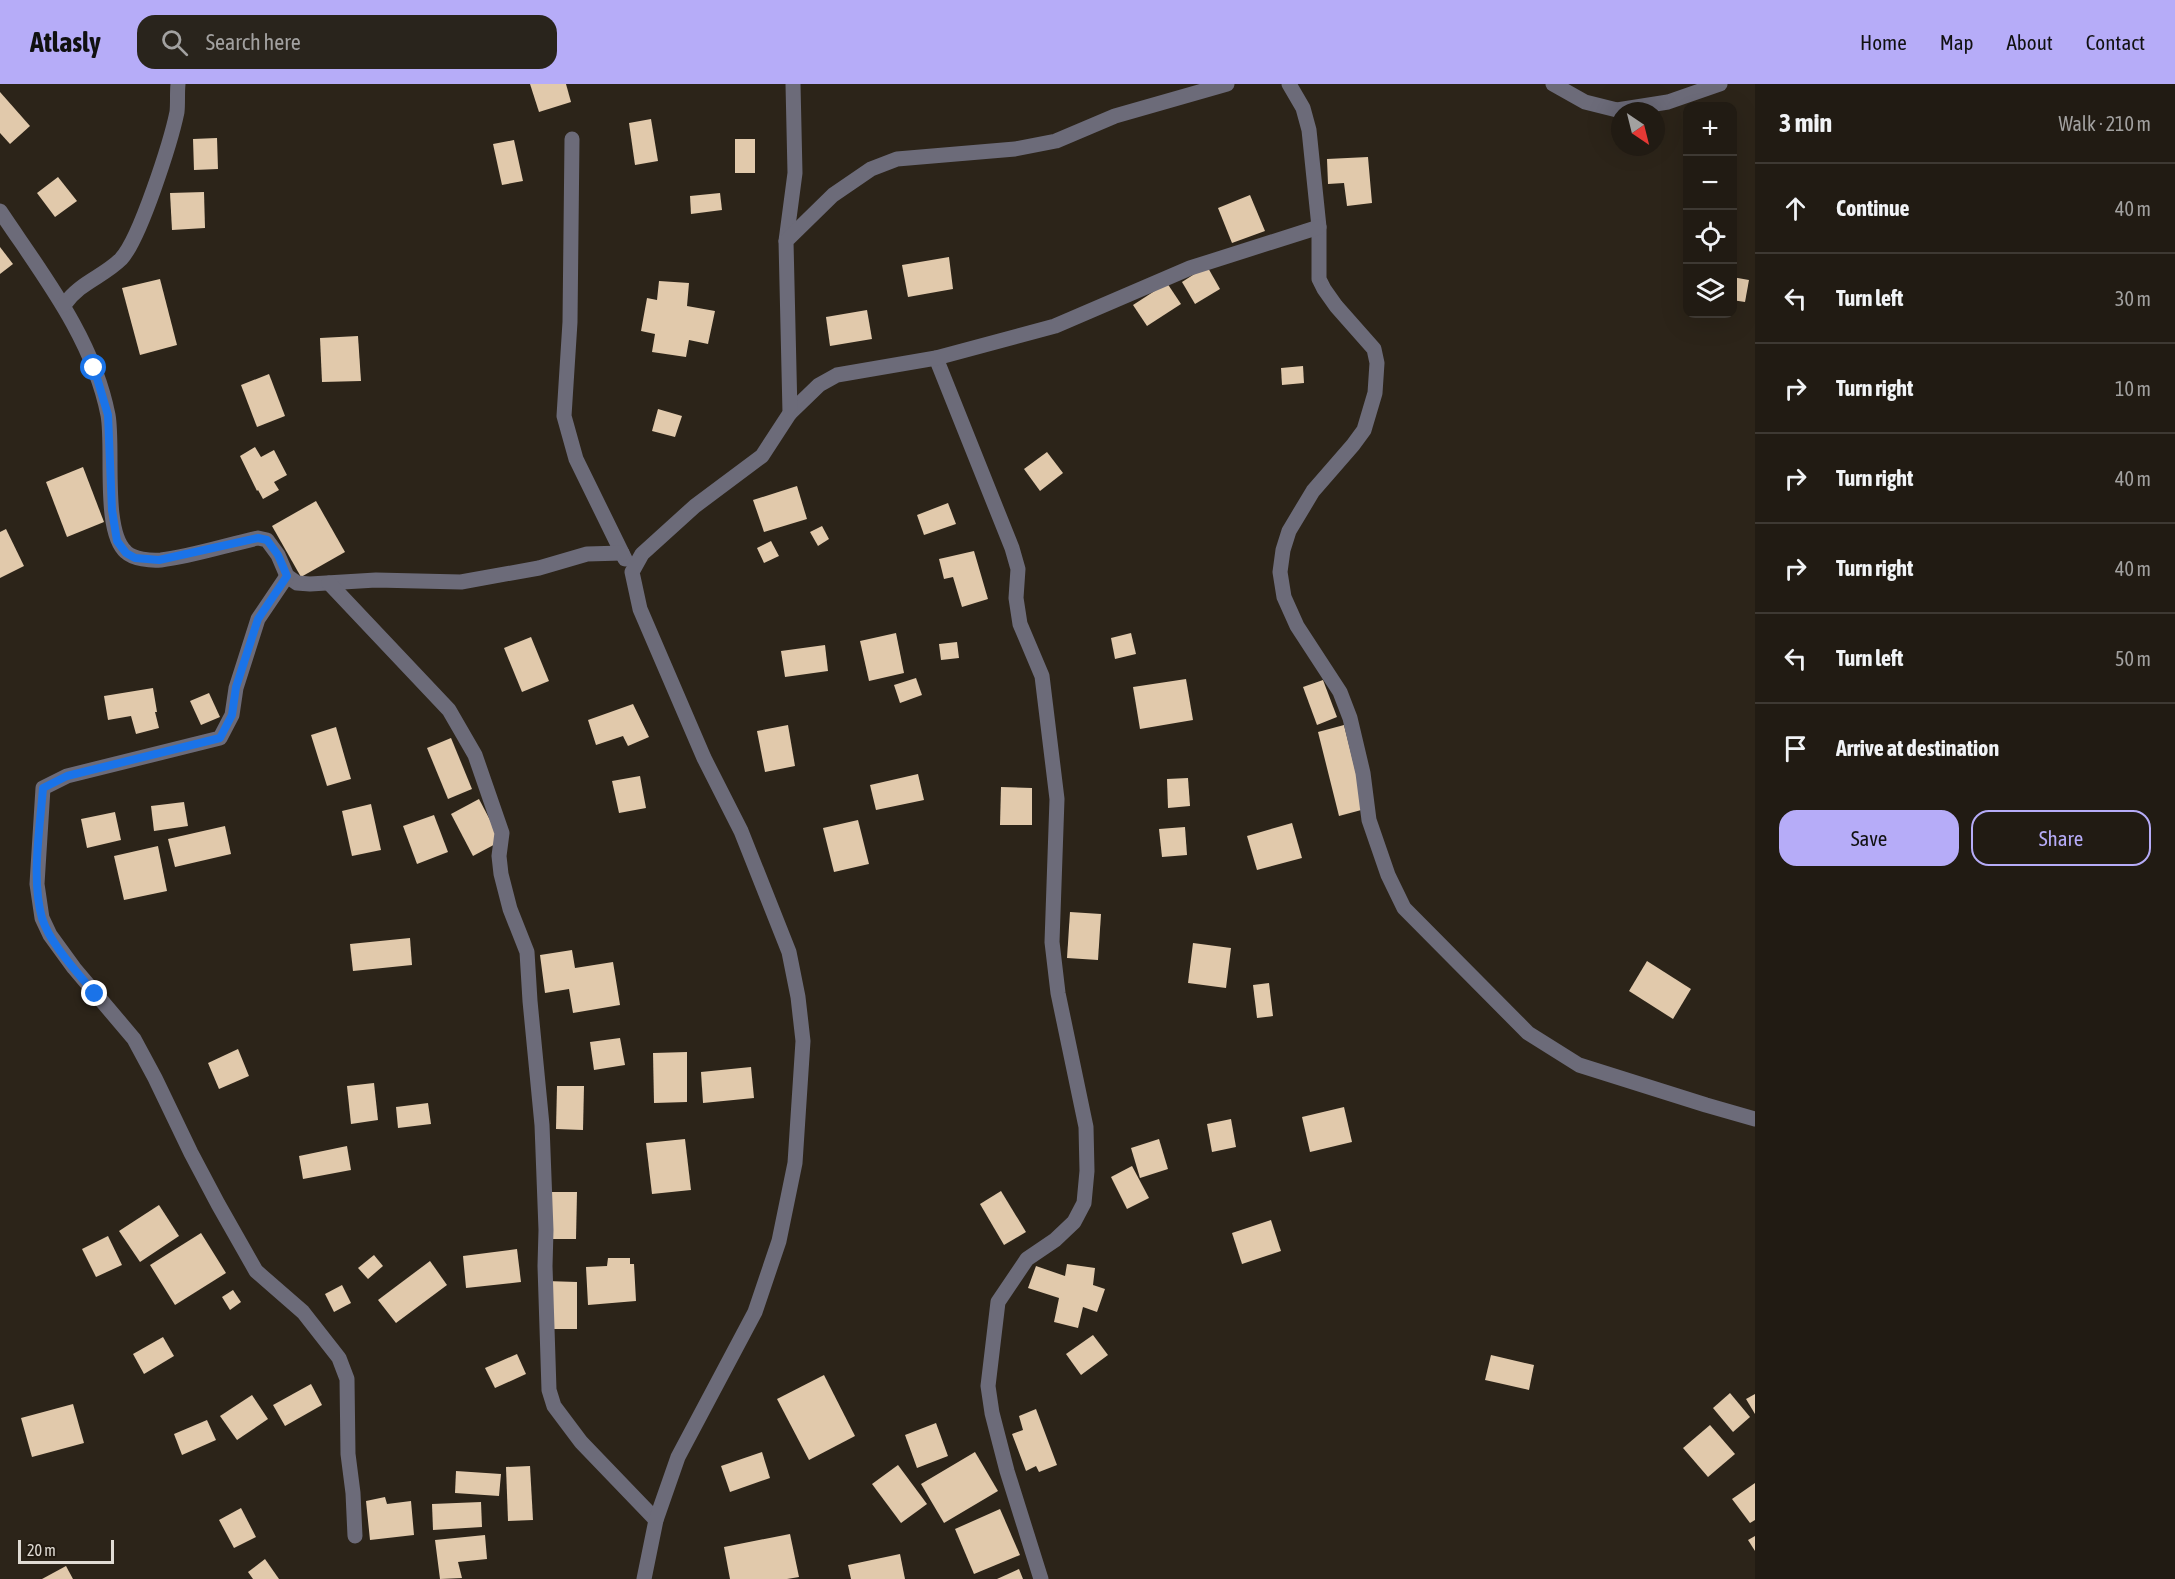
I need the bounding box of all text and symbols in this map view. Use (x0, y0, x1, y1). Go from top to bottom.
search box (137, 15, 557, 69)
text: Atlasly (30, 26, 101, 58)
icon: search (158, 26, 191, 59)
text: Search here (206, 29, 301, 55)
text: Home (1860, 30, 1907, 54)
text: Map (1940, 30, 1974, 54)
text: About (2007, 30, 2053, 54)
text: Contact (2086, 30, 2145, 54)
north arrow (1611, 102, 1665, 156)
map controls (1683, 102, 1737, 318)
button: + (1683, 102, 1737, 156)
text: 3 min (1779, 108, 1832, 138)
text: Walk · 210 m (2059, 112, 2151, 135)
button: − (1683, 156, 1737, 210)
icon: ahead (1779, 192, 1812, 225)
text: Continue (1836, 195, 1910, 221)
text: 40 m (2115, 197, 2151, 220)
button: locate (1683, 210, 1737, 264)
button: layers (1683, 264, 1737, 318)
icon: left (1779, 282, 1812, 315)
text: Turn left (1836, 285, 1903, 311)
text: 30 m (2115, 287, 2151, 310)
route start (80, 354, 106, 380)
icon: right (1779, 372, 1812, 405)
text: Turn right (1836, 375, 1913, 401)
text: 10 m (2115, 377, 2151, 400)
icon: right (1779, 462, 1812, 495)
text: Turn right (1836, 465, 1913, 491)
text: 40 m (2115, 467, 2151, 490)
icon: right (1779, 552, 1812, 585)
text: Turn right (1836, 555, 1913, 581)
text: 40 m (2115, 557, 2151, 580)
icon: left (1779, 642, 1812, 675)
text: Turn left (1836, 645, 1903, 671)
text: 50 m (2115, 647, 2151, 670)
icon: arrive (1779, 732, 1812, 765)
text: Arrive at destination (1836, 735, 1999, 761)
button: Save (1779, 810, 1959, 866)
button: Share (1971, 810, 2151, 866)
route end (81, 980, 107, 1006)
scale bar (18, 1537, 114, 1564)
text: 20 m (27, 1541, 56, 1559)

